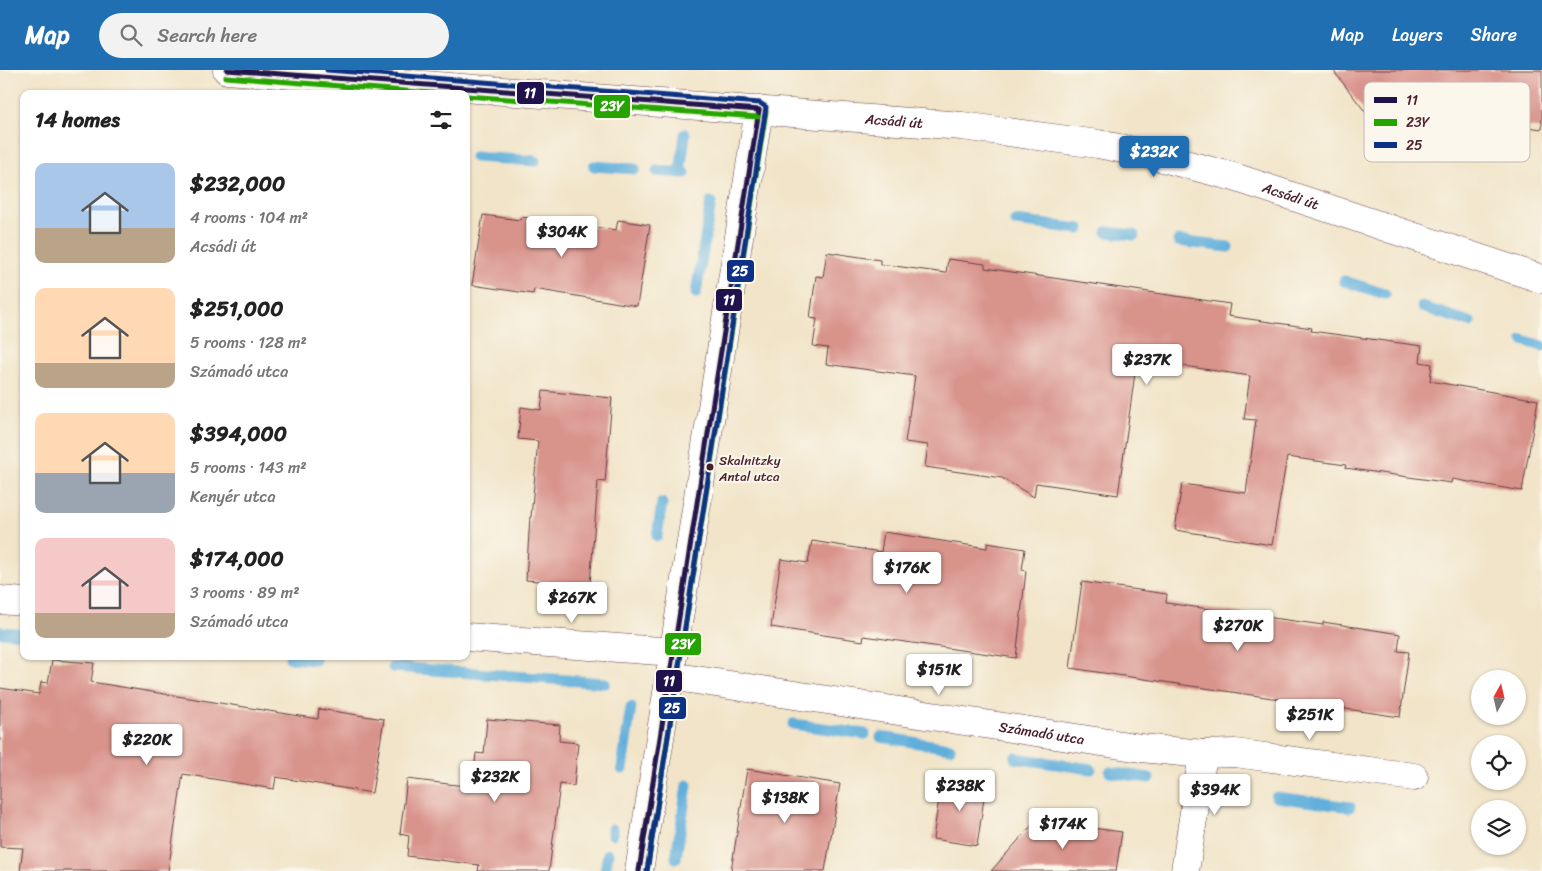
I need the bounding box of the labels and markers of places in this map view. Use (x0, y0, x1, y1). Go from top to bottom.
pin: $232K (1119, 136, 1189, 178)
pin: $304K (527, 216, 597, 258)
pin: $237K (1112, 344, 1182, 386)
place label: Skalnitzky Antal utca (718, 449, 781, 488)
marker: Skalnitzky Antal utca (705, 462, 715, 472)
pin: $176K (872, 552, 942, 594)
pin: $267K (537, 582, 607, 624)
pin: $270K (1203, 610, 1273, 652)
pin: $151K (904, 654, 974, 696)
pin: $251K (1275, 698, 1345, 741)
pin: $220K (112, 724, 182, 766)
pin: $232K (460, 760, 530, 803)
pin: $238K (925, 770, 995, 812)
pin: $394K (1180, 774, 1250, 816)
pin: $138K (750, 782, 820, 824)
pin: $174K (1028, 808, 1098, 850)

